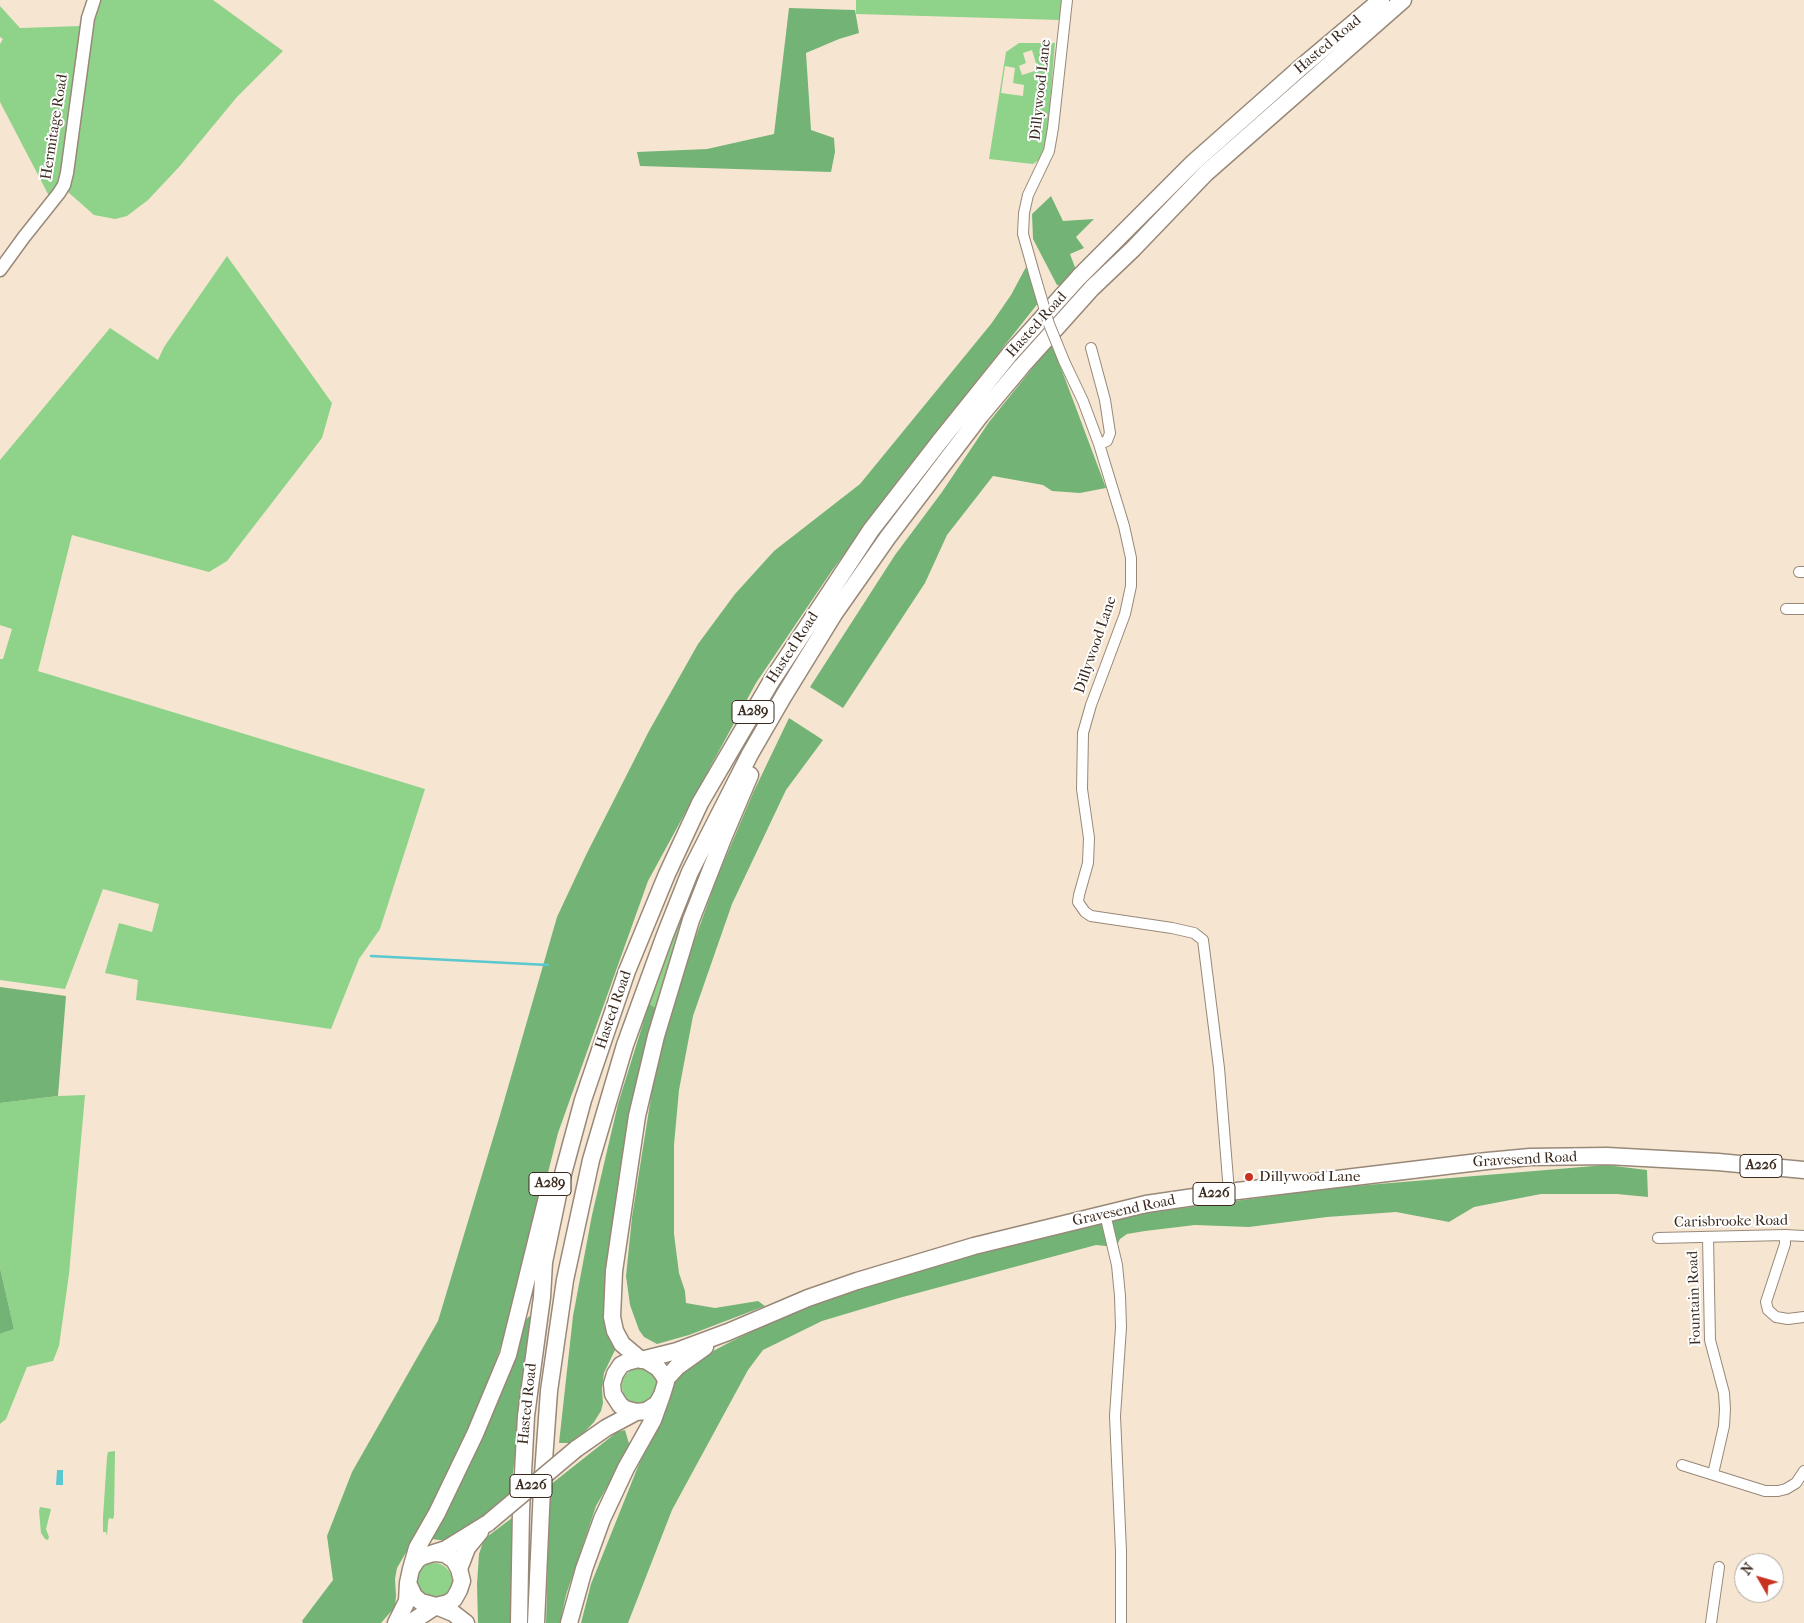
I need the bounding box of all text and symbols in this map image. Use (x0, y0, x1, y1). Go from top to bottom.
street label: Hasted Road (1291, 12, 1365, 78)
street label: Dillywood Lane (1027, 39, 1055, 141)
street label: Hermitage Road (38, 73, 72, 181)
street label: Hasted Road (1003, 289, 1071, 361)
street label: Dillywood Lane (1071, 594, 1121, 696)
street label: Hasted Road (763, 609, 823, 687)
road number: A289 (732, 700, 774, 724)
street label: Hasted Road (592, 968, 636, 1052)
street label: Gravesend Road (1472, 1148, 1578, 1172)
road number: A226 (1740, 1154, 1782, 1178)
place label: Dillywood Lane (1259, 1168, 1360, 1186)
marker: Dillywood Lane (1243, 1171, 1255, 1183)
road number: A289 (529, 1172, 571, 1196)
road number: A226 (1193, 1182, 1235, 1206)
street label: Gravesend Road (1071, 1191, 1177, 1231)
street label: Carisbrooke Road (1674, 1212, 1788, 1232)
street label: Fountain Road (1684, 1250, 1706, 1346)
street label: Hasted Road (515, 1362, 541, 1446)
road number: A226 (510, 1474, 552, 1498)
north arrow (1734, 1553, 1784, 1603)
text: N (1738, 1560, 1758, 1578)

